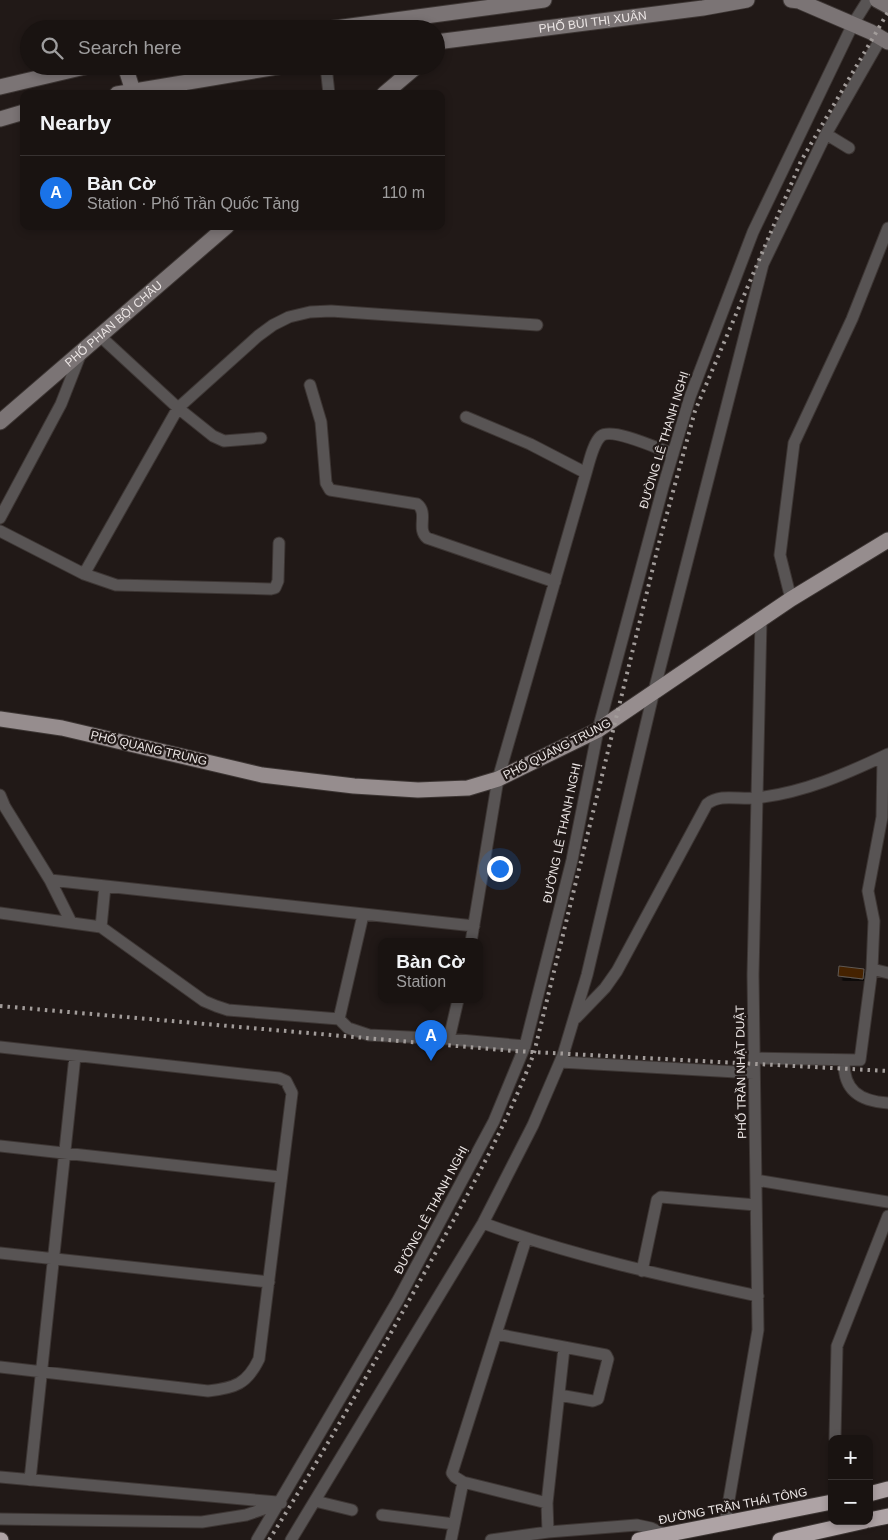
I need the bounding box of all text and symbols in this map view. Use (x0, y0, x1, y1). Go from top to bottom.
street label: PHỐ BÙI THỊ XUÂN (538, 8, 647, 36)
search box (20, 20, 445, 75)
icon: search (38, 34, 66, 62)
text: Search here (78, 37, 182, 58)
text: Nearby (40, 111, 111, 134)
text: Bàn Cờ (87, 173, 155, 194)
text: A (50, 184, 62, 201)
text: 110 m (382, 184, 425, 201)
text: Station · Phố Trần Quốc Tảng (87, 195, 299, 212)
street label: PHỐ PHAN BỘI CHÂU (62, 278, 165, 370)
street label: ĐƯỜNG LÊ THANH NGHỊ (635, 369, 692, 510)
street label: PHỐ QUANG TRUNG (500, 715, 613, 782)
street label: PHỐ QUANG TRUNG (89, 727, 209, 768)
street label: ĐƯỜNG LÊ THANH NGHỊ (539, 761, 584, 904)
your location (487, 856, 513, 882)
popup (378, 938, 483, 1003)
text: Bàn Cờ (396, 951, 465, 972)
text: Station (396, 973, 446, 990)
street label: PHỐ TRẦN NHẬT DUẬT (732, 1004, 749, 1139)
pin: A (415, 1020, 447, 1061)
street label: ĐƯỜNG LÊ THANH NGHỊ (390, 1143, 471, 1276)
map controls (828, 1435, 873, 1525)
button: + (828, 1435, 873, 1480)
button: − (828, 1480, 873, 1525)
street label: ĐƯỜNG TRẦN THÁI TÔNG (657, 1484, 809, 1527)

